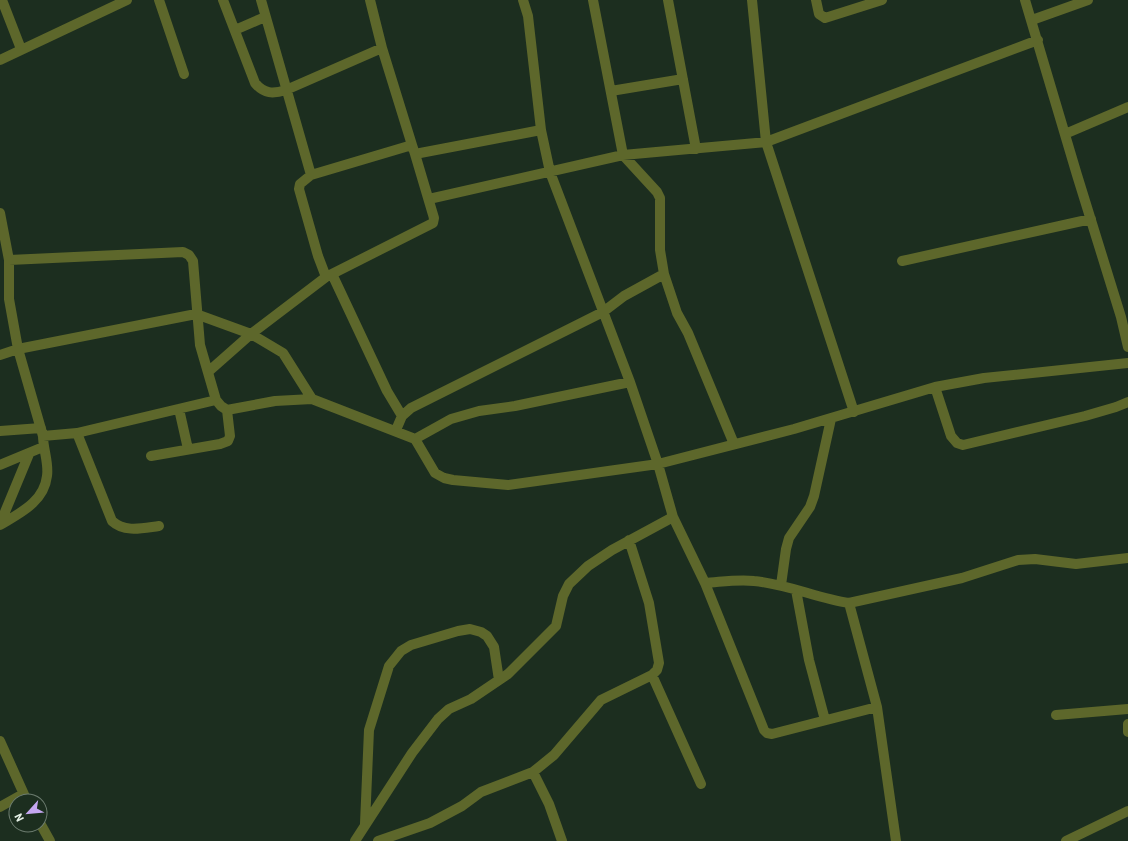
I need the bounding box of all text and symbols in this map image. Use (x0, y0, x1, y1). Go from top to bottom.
north arrow (8, 793, 48, 833)
text: N (11, 812, 26, 824)

